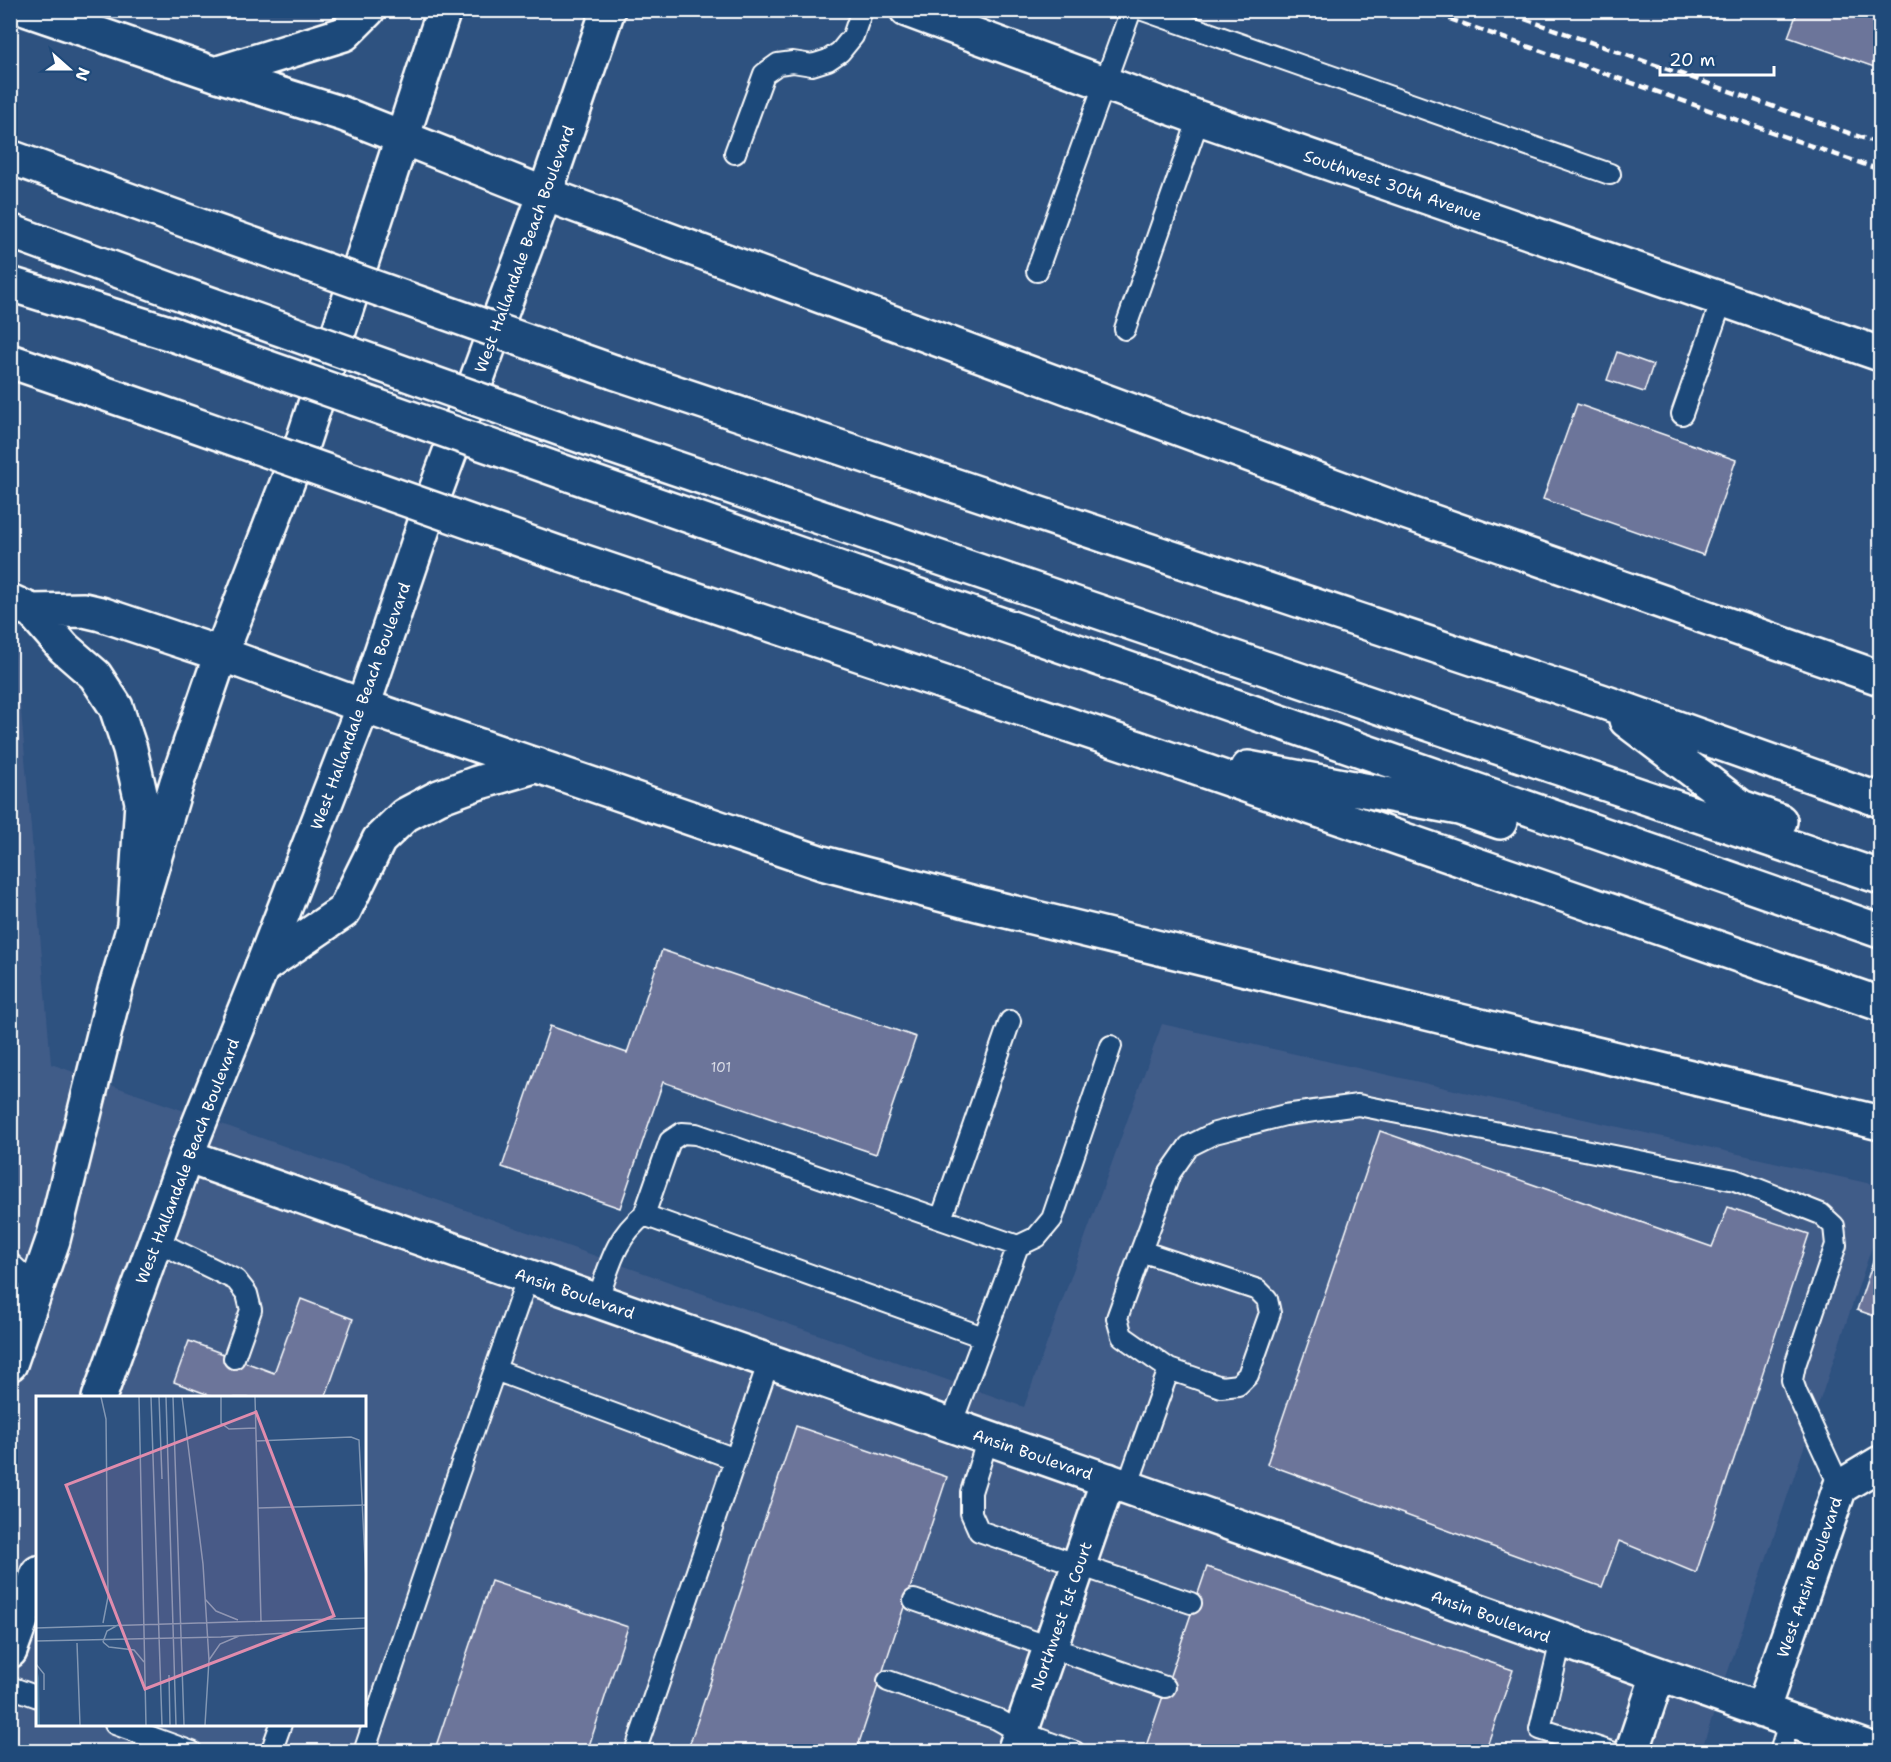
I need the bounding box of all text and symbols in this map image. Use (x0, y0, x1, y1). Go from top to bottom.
north arrow (39, 39, 99, 99)
scale bar (1660, 39, 1774, 77)
text: 20 m (1669, 48, 1715, 72)
text: N (70, 65, 95, 84)
street label: West Hallandale Beach Boulevard (470, 123, 579, 376)
street label: Southwest 30th Avenue (1301, 145, 1485, 226)
street label: West Hallandale Beach Boulevard (306, 580, 415, 833)
street label: West Hallandale Beach Boulevard (131, 1035, 244, 1287)
house number: 101 (711, 1058, 731, 1076)
street label: Ansin Boulevard (512, 1263, 637, 1324)
inset map (36, 1396, 366, 1726)
street label: Ansin Boulevard (970, 1424, 1095, 1485)
street label: West Ansin Boulevard (1772, 1494, 1847, 1660)
street label: Northwest 1st Court (1026, 1539, 1097, 1693)
street label: Ansin Boulevard (1428, 1585, 1553, 1648)

